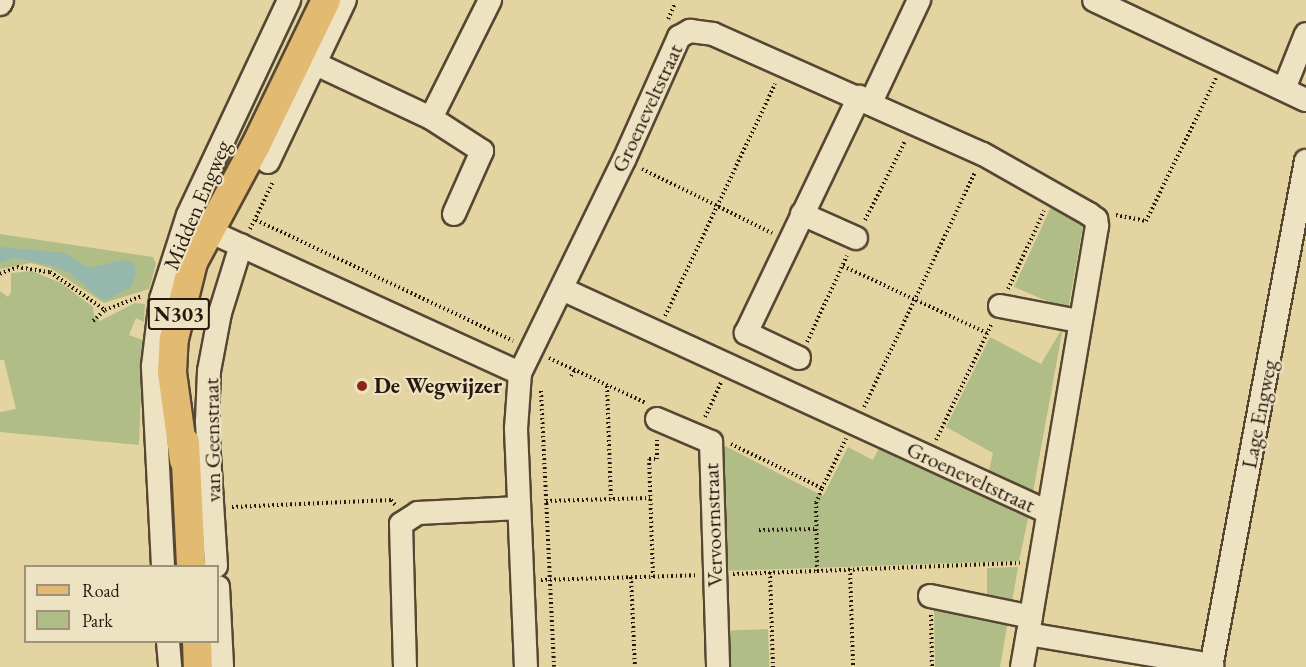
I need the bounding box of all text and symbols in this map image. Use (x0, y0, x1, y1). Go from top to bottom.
street label: Groeneveltstraat (606, 40, 688, 176)
street label: Midden Engweg (158, 136, 236, 274)
road number: N303 (148, 296, 210, 332)
street label: Lage Engweg (1236, 357, 1282, 471)
place label: De Wegwijzer (374, 373, 502, 399)
street label: van Geenstraat (198, 378, 226, 502)
marker: De Wegwijzer (355, 379, 369, 393)
street label: Groeneveltstraat (903, 436, 1039, 518)
street label: Vervoornstraat (698, 462, 728, 588)
legend (24, 565, 219, 643)
text: Road (82, 579, 120, 602)
text: Park (82, 609, 113, 632)

